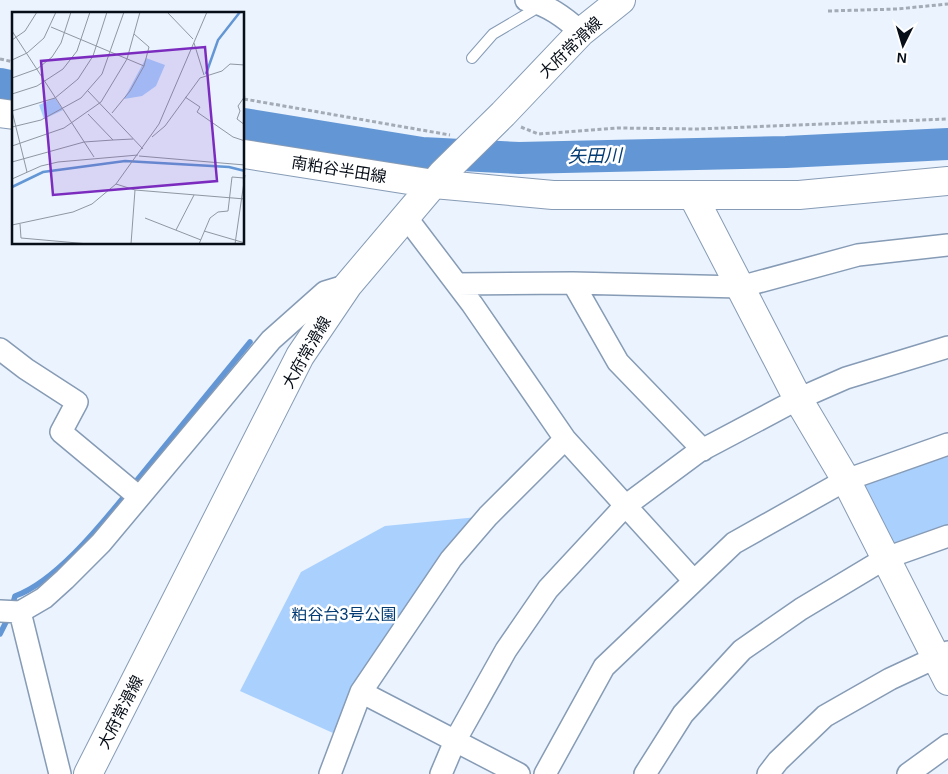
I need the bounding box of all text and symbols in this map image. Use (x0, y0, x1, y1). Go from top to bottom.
inset map (12, 12, 245, 245)
street label: 大府常滑線 (536, 13, 605, 81)
north arrow (878, 20, 928, 70)
text: N (896, 50, 908, 66)
water label: 矢田川 (568, 145, 624, 166)
street label: 南粕谷半田線 (290, 154, 388, 185)
street label: 大府常滑線 (279, 313, 334, 391)
park label: 粕谷台3号公園 (292, 606, 396, 623)
street label: 大府常滑線 (95, 673, 146, 752)

